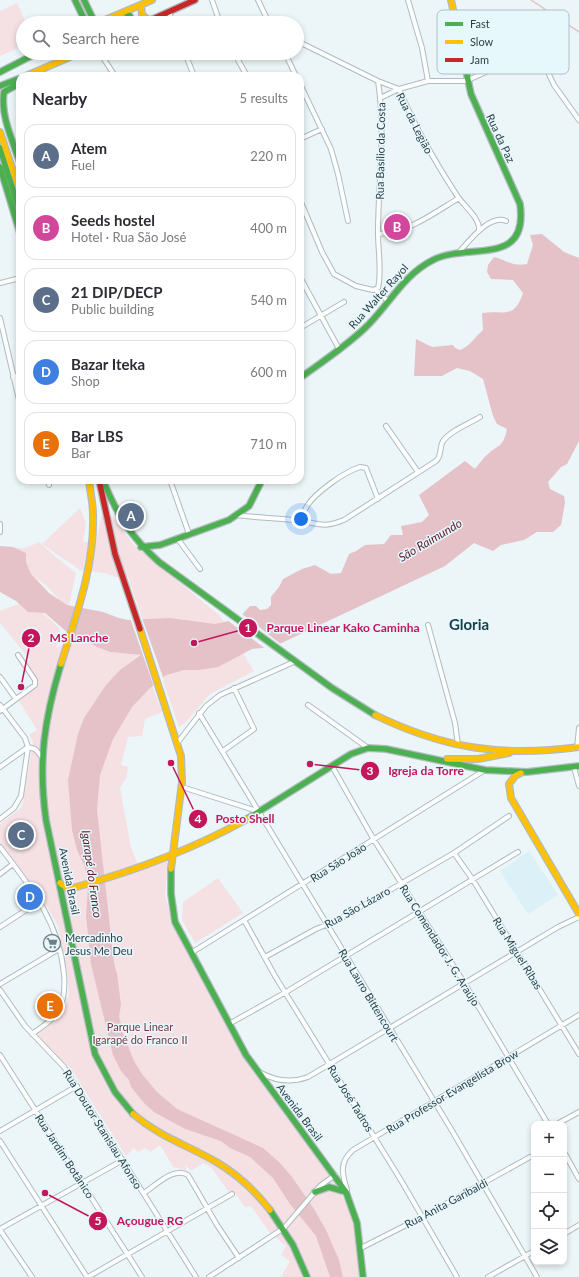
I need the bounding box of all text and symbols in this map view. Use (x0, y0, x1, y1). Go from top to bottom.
legend (437, 10, 569, 74)
search box (16, 16, 304, 60)
text: Fast (470, 17, 490, 30)
icon: search (30, 27, 52, 49)
text: Search here (62, 29, 139, 47)
text: Slow (470, 35, 494, 48)
text: Jam (470, 53, 489, 66)
text: Nearby (32, 88, 87, 109)
text: 5 results (240, 90, 288, 106)
street label: Rua da Legião (394, 90, 436, 156)
street label: Rua Basílio da Costa (373, 102, 387, 200)
street label: Rua da Paz (484, 112, 518, 165)
text: Atem (71, 139, 107, 157)
text: A (41, 148, 51, 164)
text: 220 m (250, 148, 287, 164)
text: Fuel (71, 157, 95, 173)
text: Seeds hostel (71, 211, 155, 229)
pin: B (384, 212, 410, 242)
text: B (42, 220, 50, 236)
text: 400 m (250, 220, 287, 236)
text: Hotel · Rua São José (71, 229, 186, 245)
street label: Rua Walter Rayol (346, 261, 410, 331)
text: 21 DIP/DECP (71, 283, 163, 301)
text: C (42, 292, 50, 308)
text: 540 m (250, 292, 287, 308)
text: Public building (71, 301, 154, 317)
text: Bazar Iteka (71, 355, 145, 373)
text: D (41, 364, 51, 380)
text: 600 m (250, 364, 287, 380)
text: Shop (71, 373, 100, 389)
text: Bar LBS (71, 427, 123, 445)
text: E (42, 436, 50, 452)
text: 710 m (250, 436, 287, 452)
text: Bar (71, 445, 91, 461)
pin: A (118, 501, 144, 531)
your location (291, 509, 311, 529)
water label: São Raimundo (395, 515, 465, 565)
district label: Gloria (449, 615, 489, 633)
callout: Parque Linear Kako Caminha (238, 616, 428, 640)
text: 1 (245, 620, 252, 635)
text: Parque Linear Kako Caminha (266, 620, 420, 635)
callout: MS Lanche (21, 626, 116, 650)
text: 2 (28, 630, 35, 645)
text: MS Lanche (50, 630, 109, 645)
callout: Igreja da Torre (360, 759, 472, 783)
text: 3 (367, 763, 374, 778)
text: Igreja da Torre (388, 763, 464, 778)
callout: Posto Shell (188, 807, 283, 831)
text: 4 (195, 811, 202, 826)
text: Posto Shell (215, 811, 275, 826)
pin: C (8, 820, 34, 850)
water label: Igarapé do Franco (78, 829, 106, 919)
street label: Rua São João (308, 840, 368, 884)
street label: Avenida Brasil (57, 846, 83, 916)
pin: D (17, 882, 43, 912)
street label: Rua Comendador J. G. Araújo (397, 882, 483, 1008)
street label: Rua São Lázaro (322, 884, 392, 930)
street label: Rua Miguel Ribas (491, 914, 546, 992)
place label: Mercadinho Jesus Me Deu (65, 931, 133, 957)
supermarket icon: Mercadinho Jesus Me Deu (42, 933, 62, 953)
street label: Rua Lauro Bittencourt (336, 946, 402, 1044)
pin: E (37, 991, 63, 1021)
park label: Parque Linear Igarapé do Franco II (92, 1020, 188, 1046)
street label: Rua Professor Evangelista Brow (384, 1046, 521, 1136)
street label: Rua José Tadros (325, 1062, 377, 1134)
street label: Rua Doutor Stanislau Afonso (61, 1067, 145, 1191)
street label: Avenida Brasil (274, 1081, 326, 1143)
street label: Rua Jardim Botânico (33, 1111, 97, 1201)
map controls (531, 1121, 567, 1265)
button: + (531, 1121, 567, 1157)
button: − (531, 1157, 567, 1193)
street label: Rua Anita Garibaldi (402, 1175, 490, 1230)
button: locate (531, 1193, 567, 1229)
callout: Açougue RG (88, 1209, 191, 1233)
text: 5 (95, 1213, 102, 1228)
text: Açougue RG (116, 1213, 183, 1228)
button: layers (531, 1229, 567, 1265)

